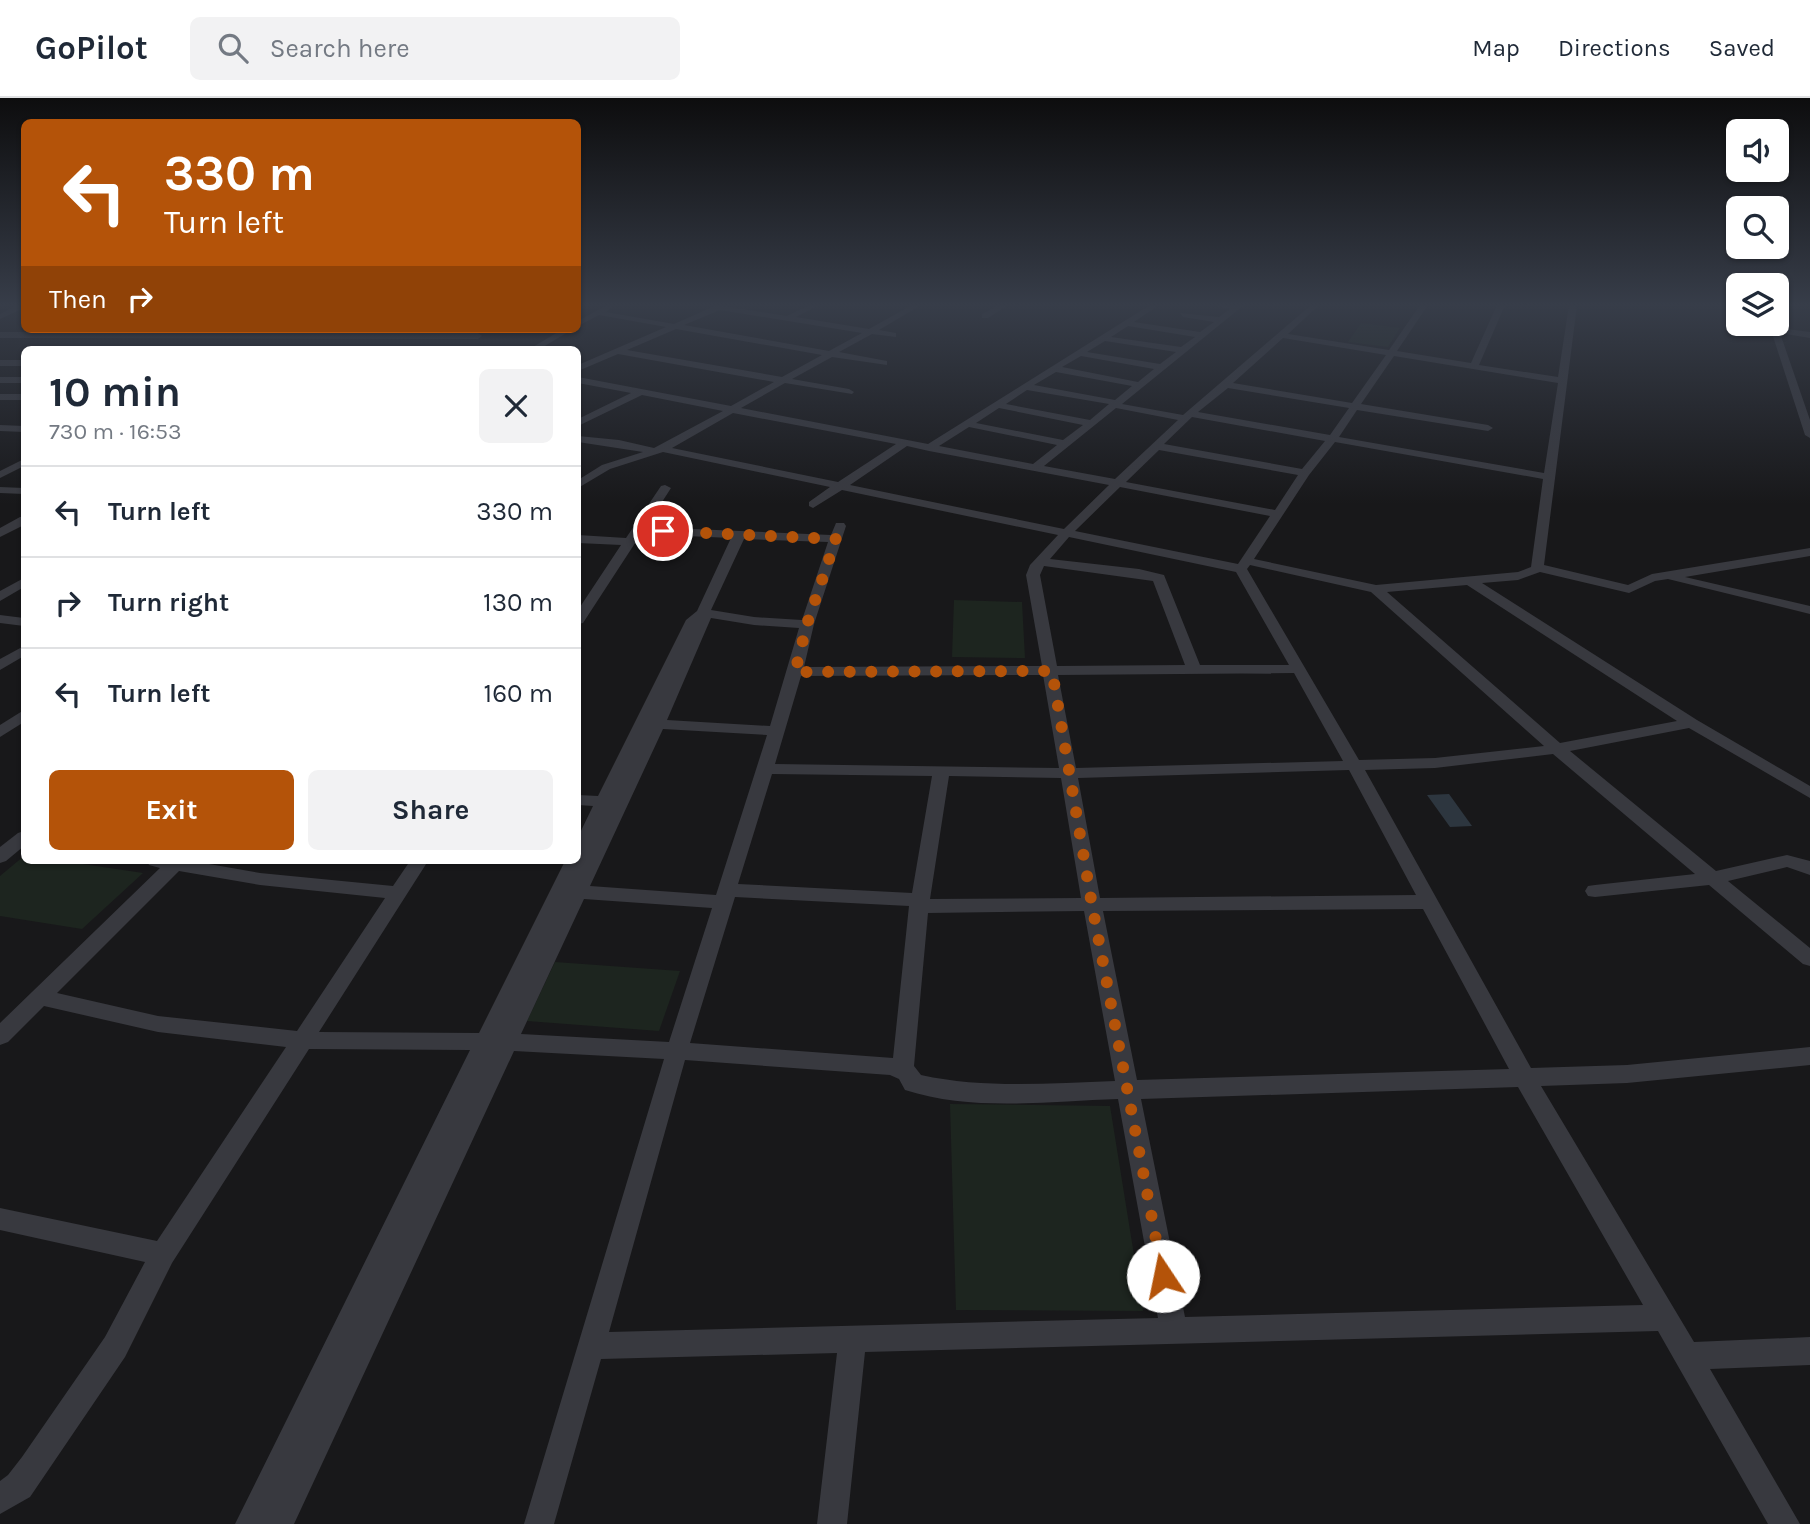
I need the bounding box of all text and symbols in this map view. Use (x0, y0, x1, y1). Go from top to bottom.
search box (190, 17, 680, 80)
text: GoPilot (35, 29, 148, 67)
icon: search (214, 29, 252, 67)
text: Search here (270, 33, 410, 64)
text: Map (1472, 34, 1520, 62)
text: Directions (1558, 34, 1671, 62)
text: Saved (1709, 34, 1775, 62)
map controls (1726, 119, 1789, 336)
button: sound (1726, 119, 1789, 182)
text: 330 m (164, 145, 315, 202)
icon: left (49, 147, 140, 238)
button: search (1726, 196, 1789, 259)
text: Turn left (164, 204, 284, 241)
button: layers (1726, 273, 1789, 336)
icon: right (121, 280, 159, 318)
text: Then (49, 284, 107, 315)
text: 10 min (49, 367, 181, 417)
button: close (479, 369, 553, 443)
text: 730 m · 16:53 (49, 418, 182, 445)
icon: left (49, 493, 87, 531)
text: Turn left (108, 496, 210, 527)
text: 330 m (476, 496, 553, 527)
pin (633, 501, 693, 561)
icon: arrive (644, 512, 682, 550)
icon: right (49, 584, 87, 622)
text: Turn right (108, 587, 229, 618)
text: 130 m (483, 587, 553, 618)
icon: left (49, 675, 87, 713)
text: Turn left (108, 678, 210, 709)
text: 160 m (484, 678, 553, 709)
button: Exit (49, 770, 294, 850)
button: Share (308, 770, 553, 850)
position arrow (1126, 1239, 1200, 1313)

